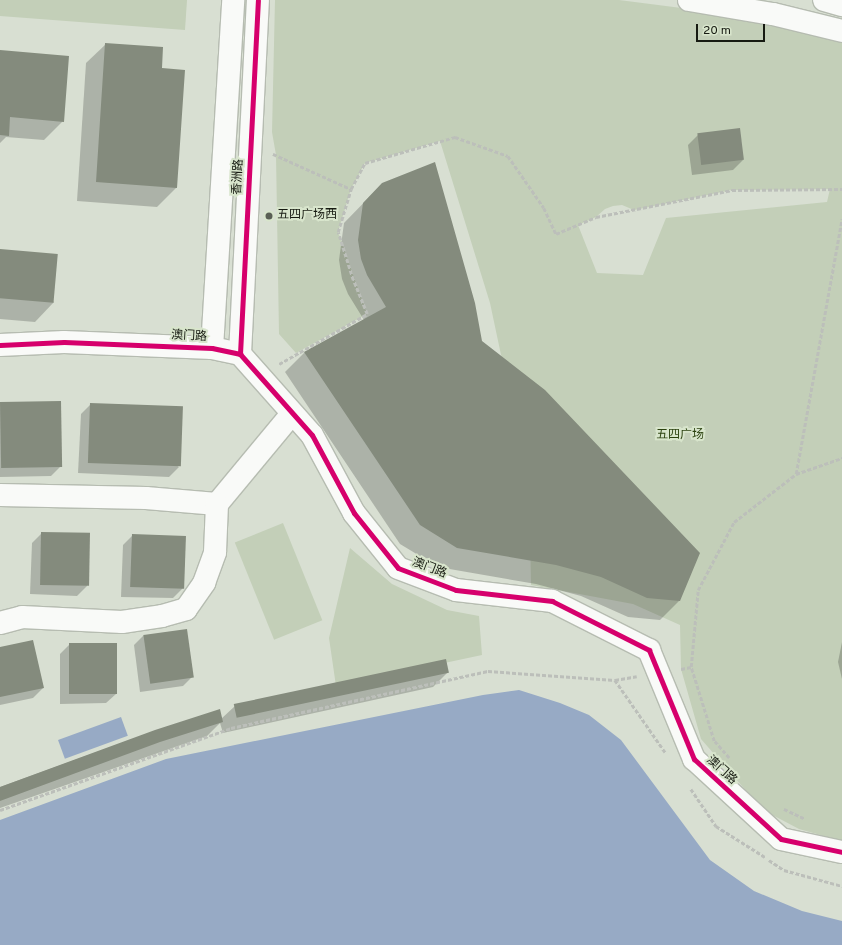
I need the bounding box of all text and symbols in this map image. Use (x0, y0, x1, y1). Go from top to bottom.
scale bar (698, 16, 767, 42)
text: 20 m (703, 23, 731, 39)
street label: 香洲路 (231, 159, 247, 195)
place label: 五四广场西 (277, 209, 337, 223)
marker: 五四广场西 (264, 211, 274, 221)
street label: 澳门路 (171, 329, 207, 345)
park label: 五四广场 (656, 429, 704, 443)
street label: 澳门路 (410, 556, 448, 582)
street label: 澳门路 (703, 754, 739, 788)

